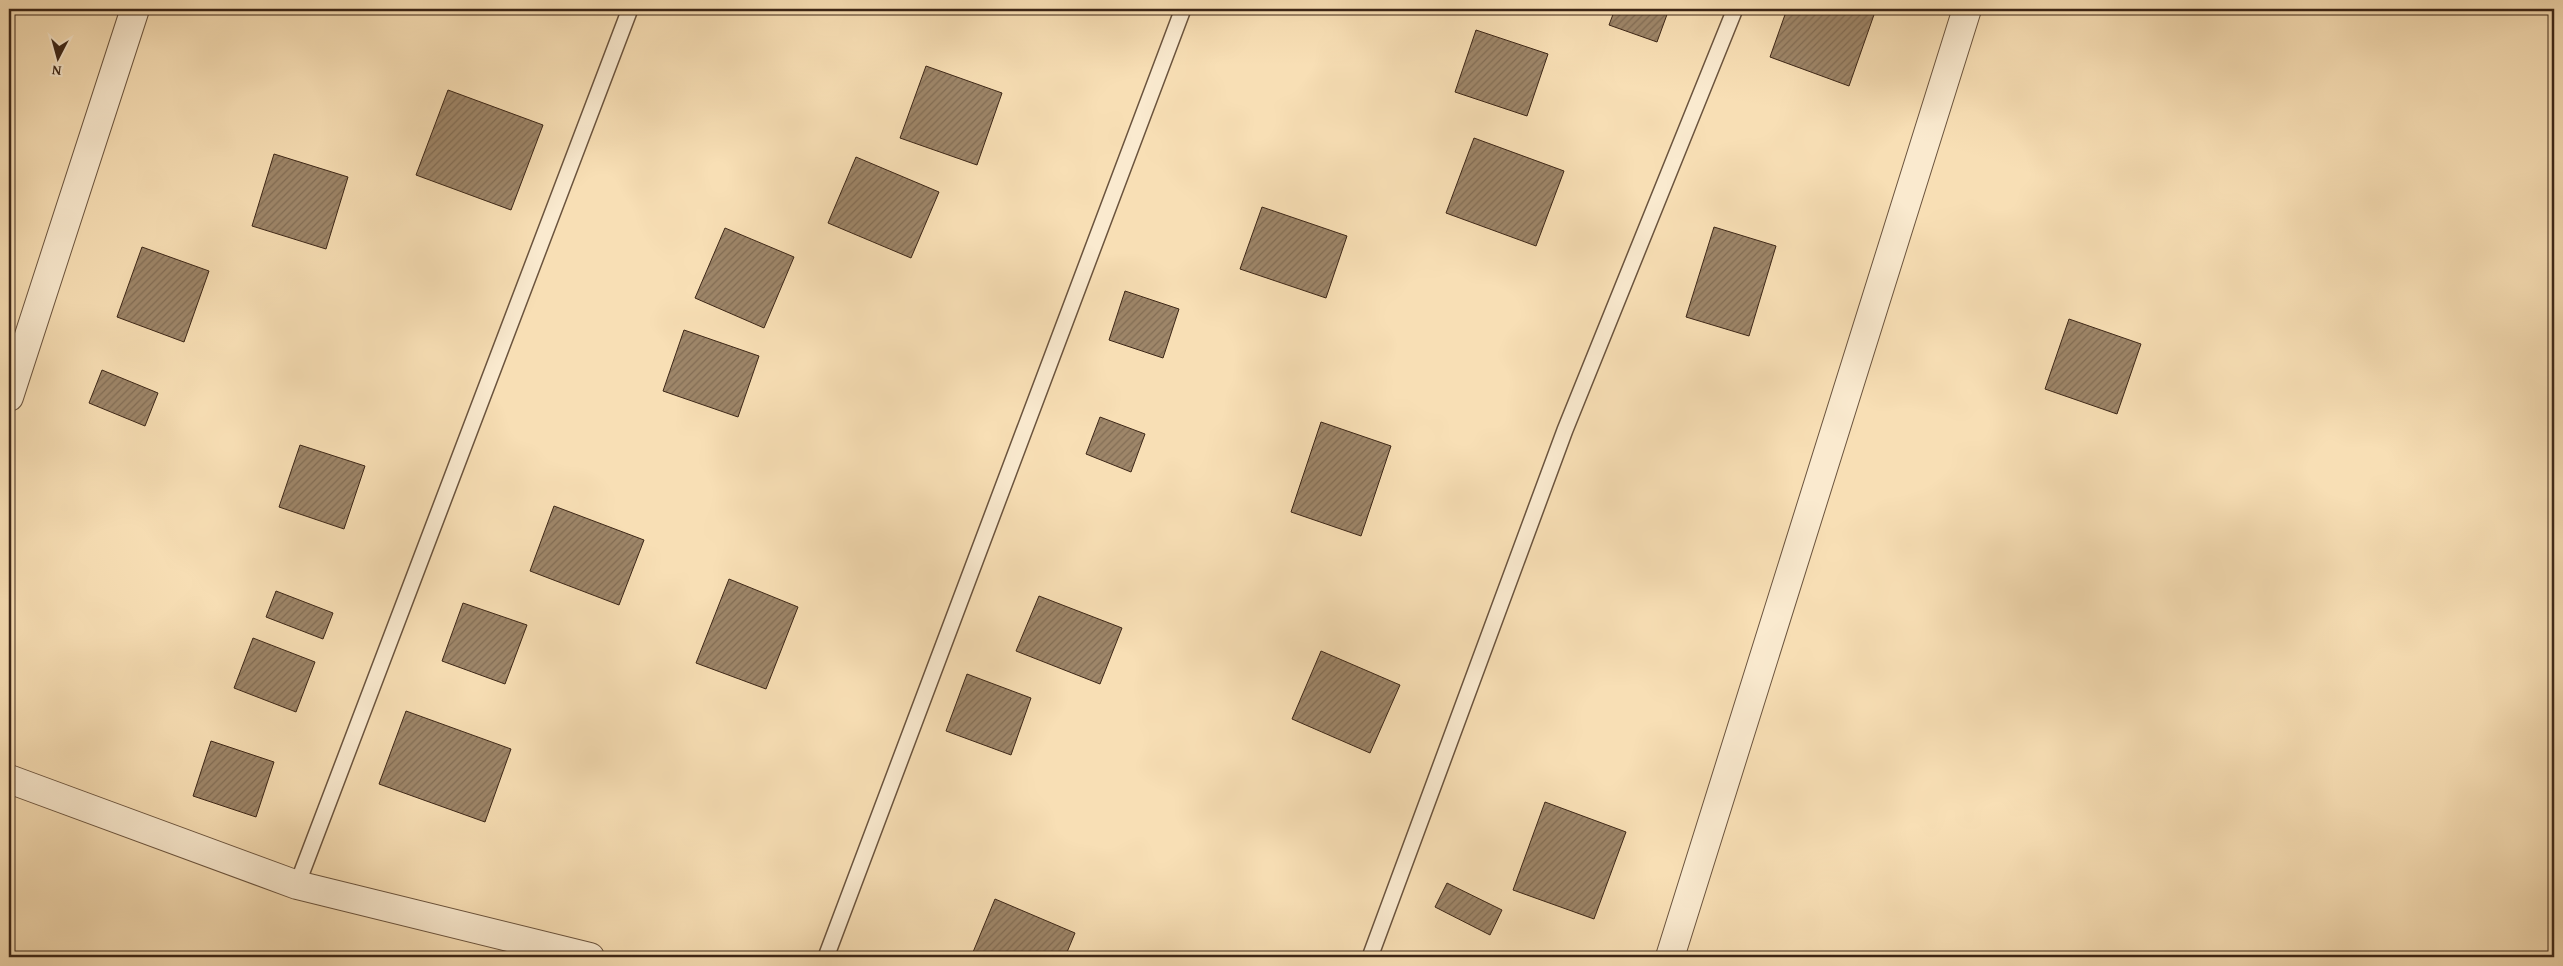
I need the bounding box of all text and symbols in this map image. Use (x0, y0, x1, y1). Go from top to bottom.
north arrow (32, 32, 82, 82)
text: N (50, 60, 62, 81)

